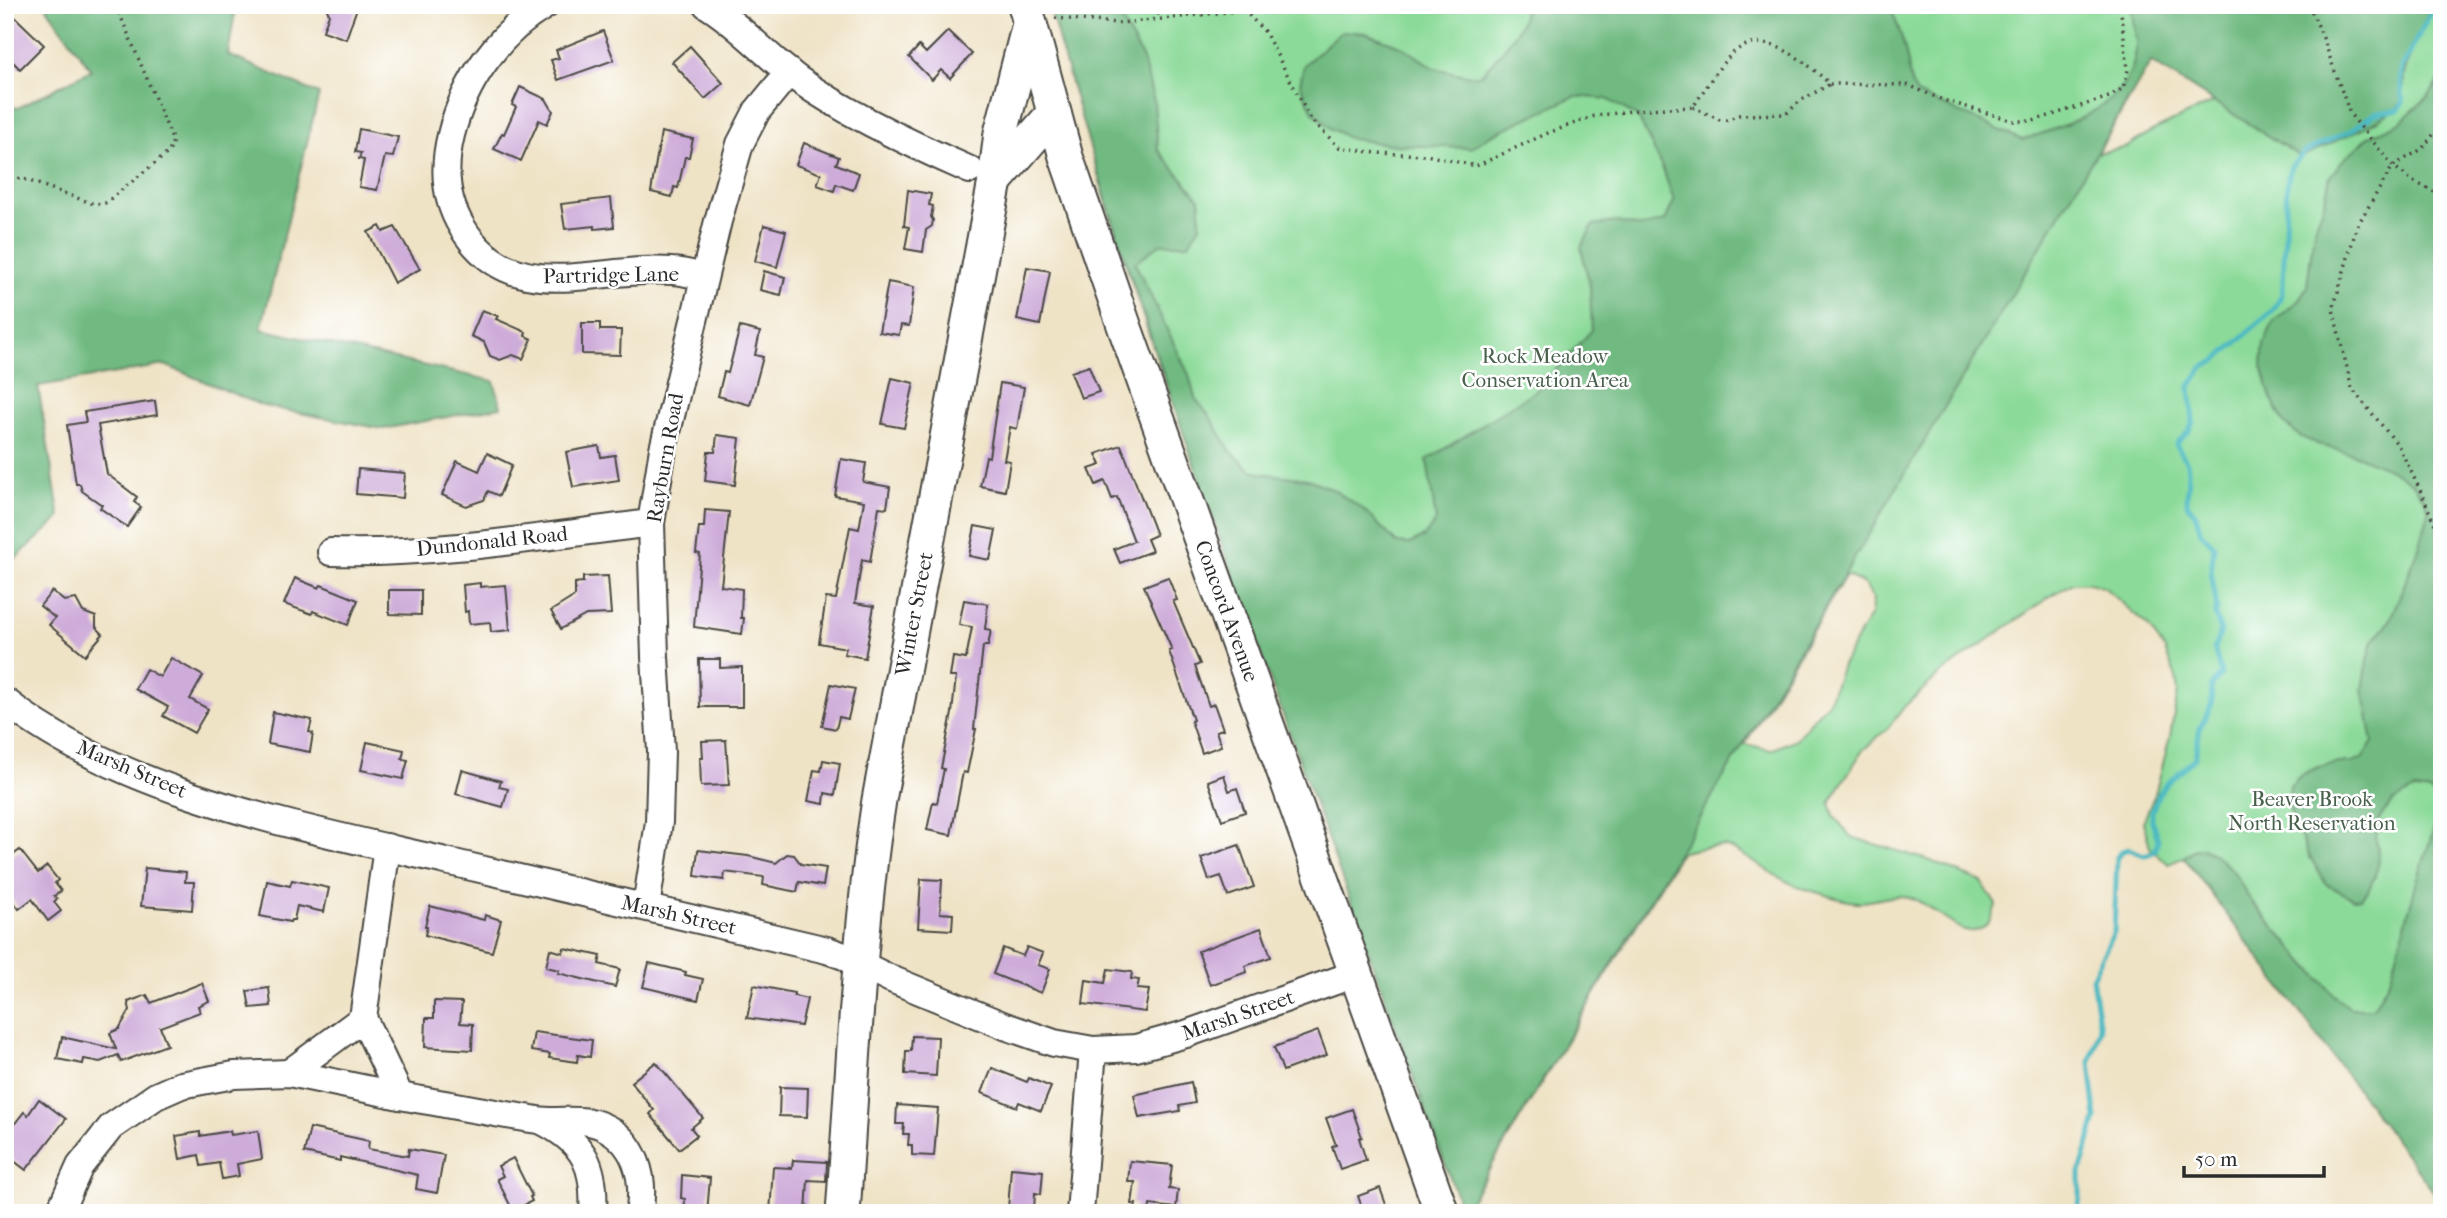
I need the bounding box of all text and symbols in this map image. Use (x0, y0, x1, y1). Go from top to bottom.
street label: Partridge Lane (543, 262, 679, 288)
park label: Rock Meadow Conservation Area (1461, 344, 1629, 392)
street label: Rayburn Road (642, 391, 688, 525)
street label: Dundonald Road (415, 521, 570, 561)
street label: Concord Avenue (1190, 537, 1264, 685)
street label: Winter Street (890, 550, 938, 679)
street label: Marsh Street (73, 735, 191, 803)
park label: Beaver Brook North Reservation (2228, 787, 2396, 835)
street label: Marsh Street (619, 890, 739, 940)
street label: Marsh Street (1179, 984, 1298, 1045)
scale bar (2184, 1134, 2324, 1178)
text: 50 m (2195, 1147, 2238, 1171)

